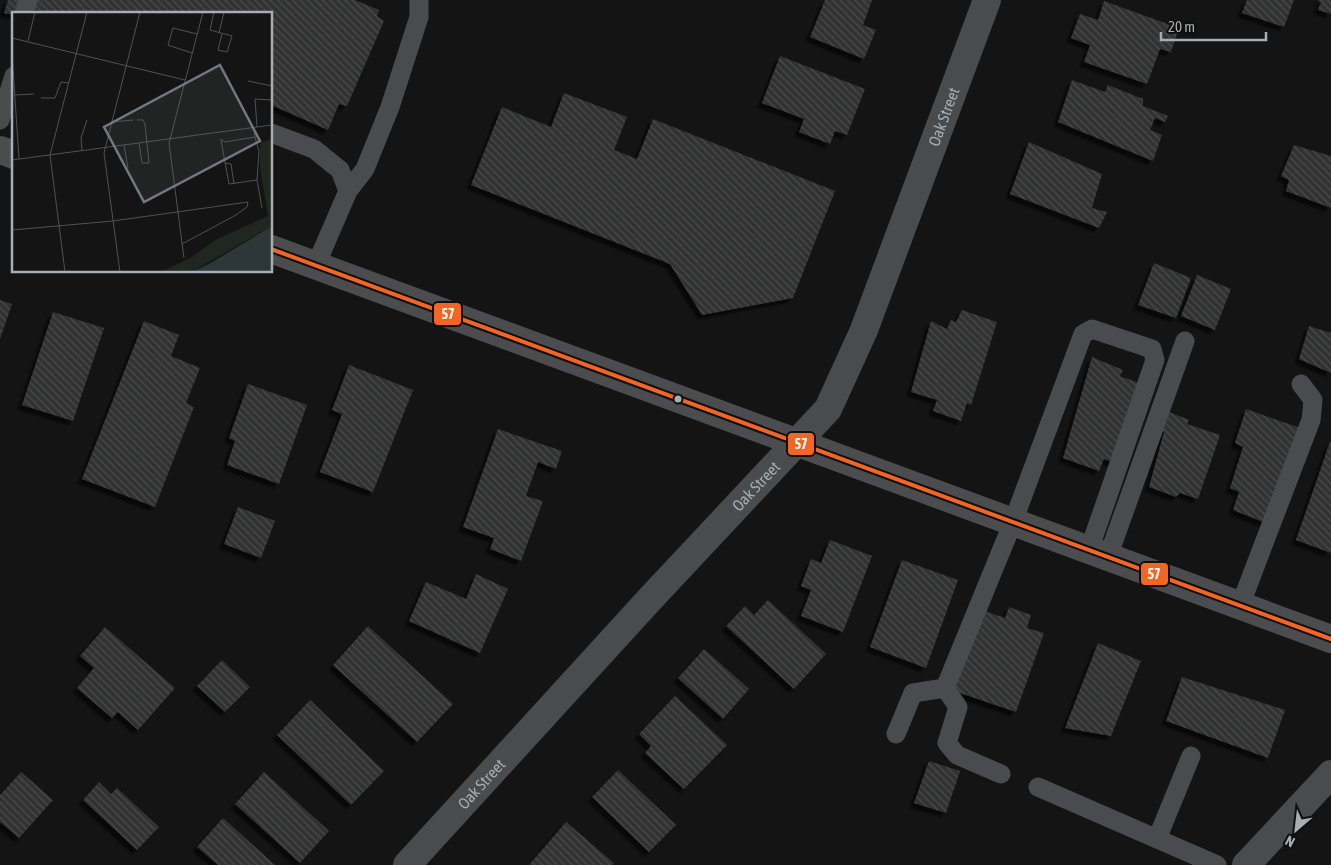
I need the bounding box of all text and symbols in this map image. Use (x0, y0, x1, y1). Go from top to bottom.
scale bar (1161, 10, 1266, 42)
inset map (12, 12, 272, 272)
text: 20 m (1168, 18, 1195, 35)
street label: Oak Street (924, 85, 963, 149)
line badge: 57 (433, 302, 462, 326)
text: 57 (441, 306, 455, 322)
unlabelled marker (673, 394, 683, 404)
line badge: 57 (787, 432, 815, 456)
text: 57 (794, 436, 808, 452)
street label: Oak Street (728, 457, 784, 515)
line badge: 57 (1140, 562, 1169, 586)
text: 57 (1147, 566, 1161, 582)
street label: Oak Street (454, 755, 509, 812)
north arrow (1271, 805, 1321, 855)
text: N (1282, 832, 1297, 850)

